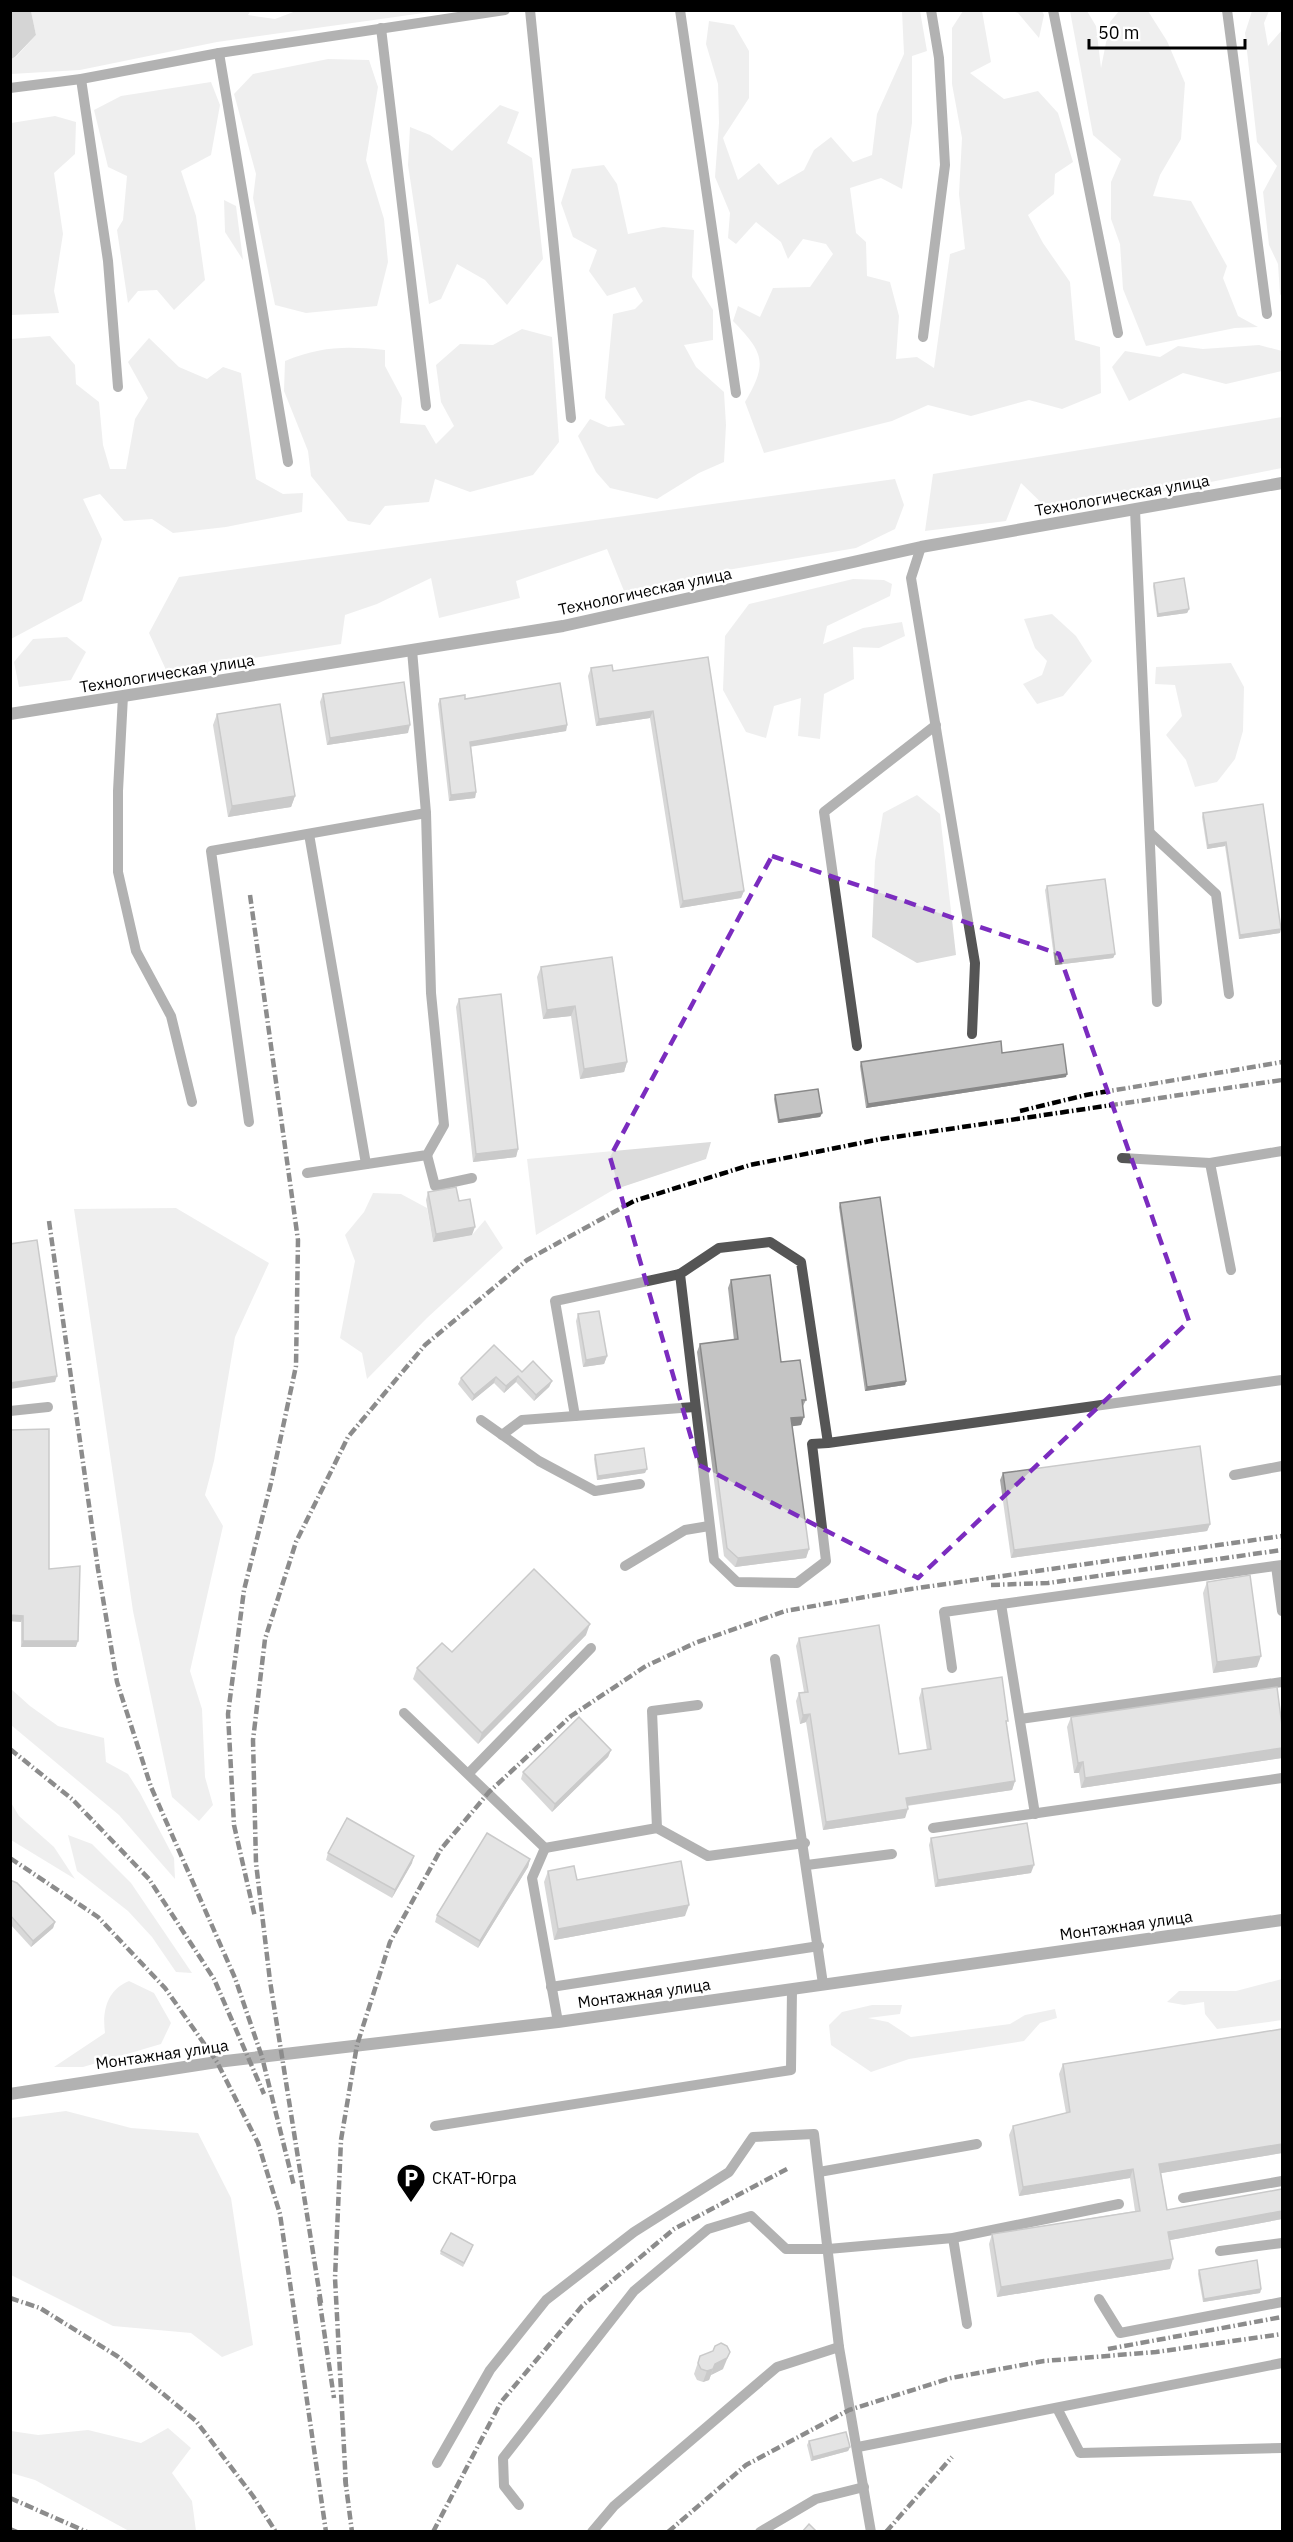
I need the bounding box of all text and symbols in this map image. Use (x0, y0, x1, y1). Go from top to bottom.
scale bar (1089, 12, 1245, 50)
text: 50 m (1098, 21, 1140, 44)
street label: Технологическая улица (1033, 470, 1211, 520)
street label: Технологическая улица (556, 563, 734, 619)
street label: Технологическая улица (78, 649, 256, 697)
street label: Монтажная улица (1058, 1906, 1194, 1944)
street label: Монтажная улица (576, 1974, 712, 2012)
street label: Монтажная улица (94, 2035, 230, 2073)
parking icon: СКАТ-Югра (395, 2162, 427, 2204)
place label: СКАТ-Югра (432, 2168, 517, 2188)

